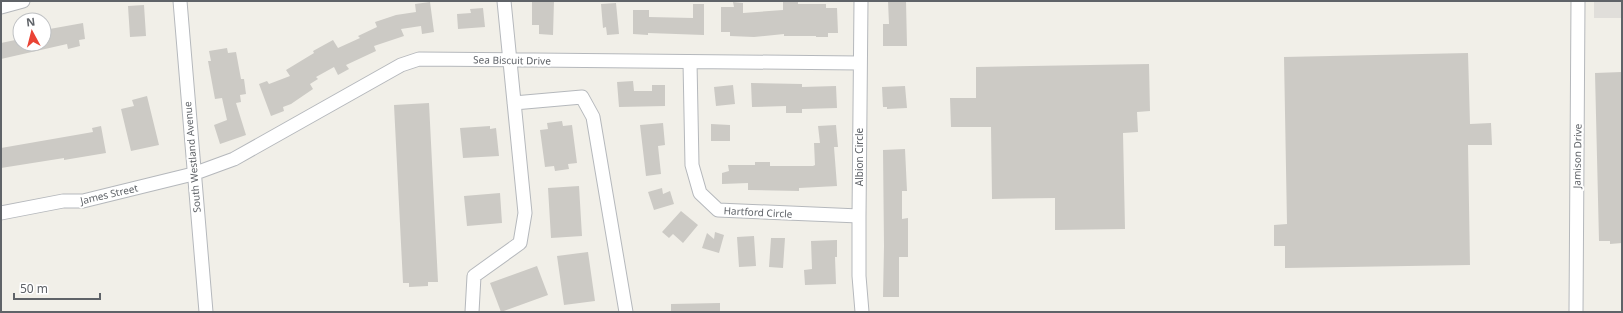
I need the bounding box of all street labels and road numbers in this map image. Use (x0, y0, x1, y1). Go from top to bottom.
street label: Sea Biscuit Drive (473, 52, 551, 68)
street label: South Westland Avenue (180, 101, 204, 213)
street label: Jamison Drive (1569, 123, 1585, 189)
street label: Albion Circle (852, 127, 866, 186)
street label: James Street (78, 180, 140, 208)
street label: Hartford Circle (723, 203, 793, 221)

